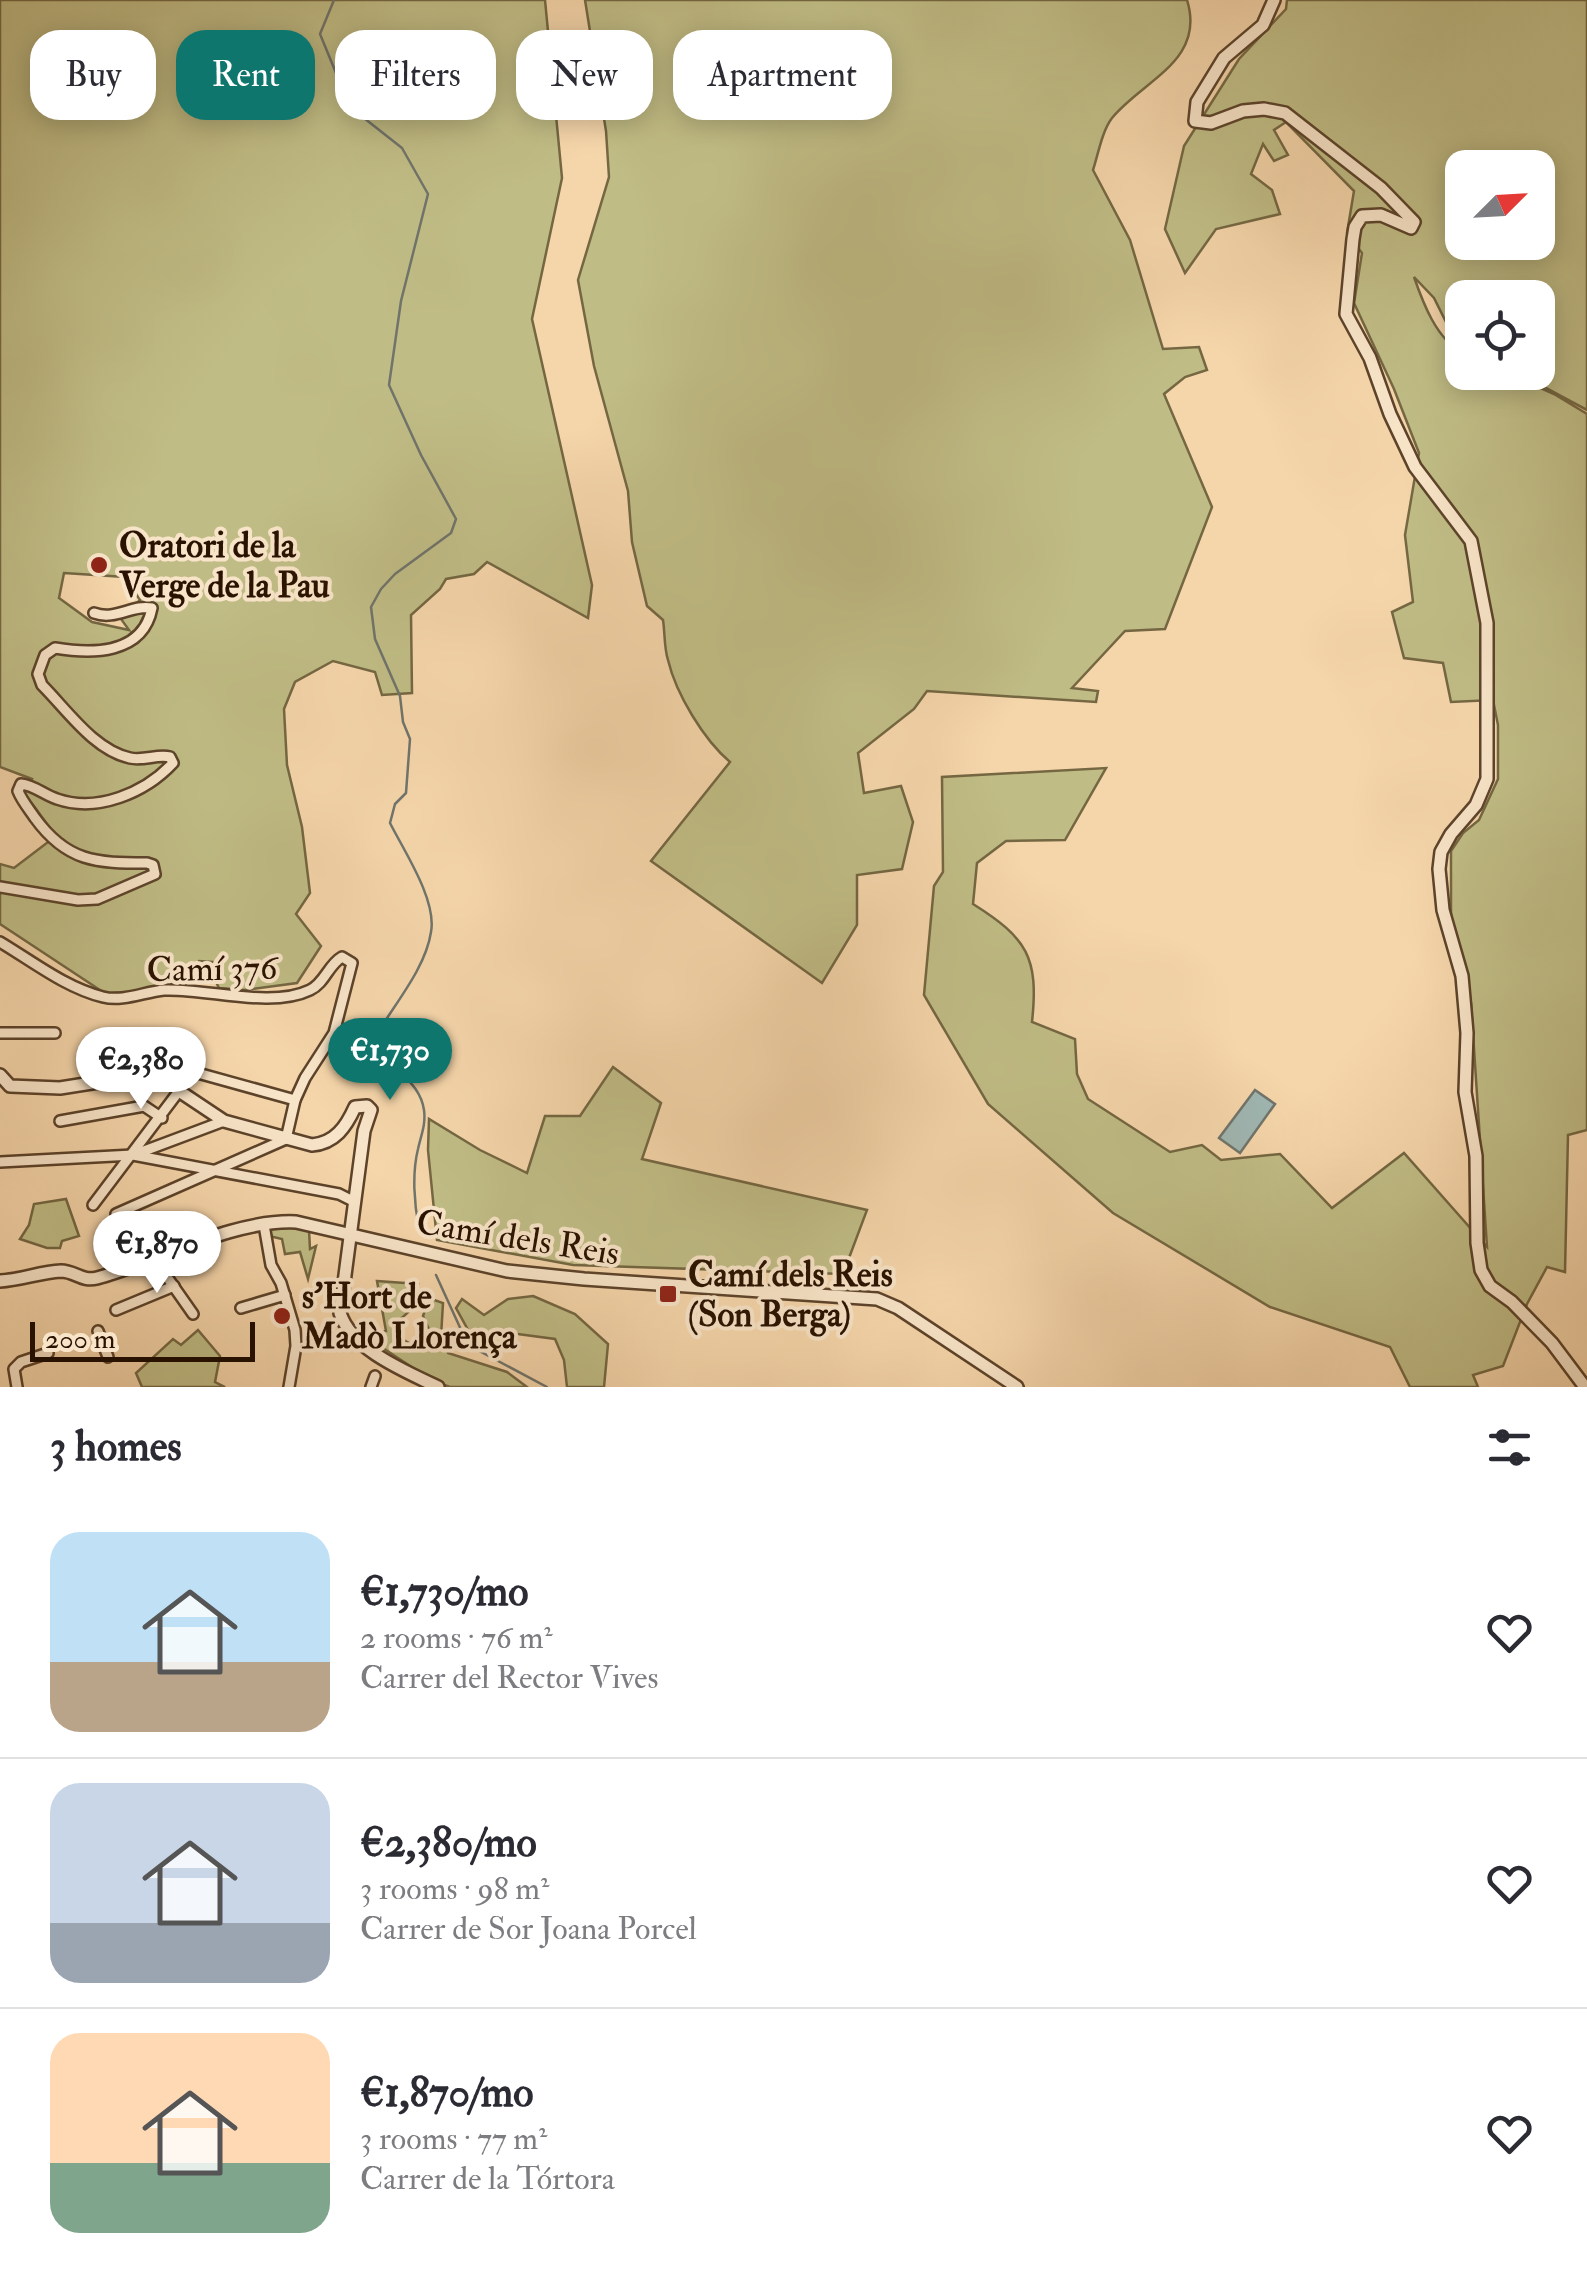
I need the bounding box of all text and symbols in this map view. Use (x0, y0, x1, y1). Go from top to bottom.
chip: Buy (30, 30, 156, 120)
chip: Rent (176, 30, 315, 120)
chip: Filters (335, 30, 496, 120)
chip: New (516, 30, 653, 120)
chip: Apartment (673, 30, 892, 120)
north arrow (1445, 150, 1555, 260)
map controls (1445, 150, 1555, 390)
button: locate (1445, 280, 1555, 390)
place label: Oratori de la Verge de la Pau (118, 524, 330, 608)
marker: Oratori de la Verge de la Pau (88, 554, 110, 576)
street label: Camí 376 (146, 946, 280, 992)
pin: €1,730 (309, 1018, 471, 1103)
pin: €2,380 (60, 1027, 222, 1112)
text: €1,730 (350, 1030, 430, 1070)
text: €2,380 (98, 1039, 184, 1079)
street label: Camí dels Reis (413, 1200, 622, 1276)
pin: €1,870 (76, 1211, 238, 1296)
text: €1,870 (115, 1223, 199, 1263)
place label: Camí dels Reis (Son Berga) (688, 1253, 893, 1337)
place label: s'Hort de Madò Llorença (301, 1275, 518, 1359)
marker: Camí dels Reis (Son Berga) (657, 1283, 679, 1305)
marker: s'Hort de Madò Llorença (271, 1305, 293, 1327)
scale bar (30, 1317, 255, 1362)
text: 200 m (45, 1322, 116, 1357)
icon: filters (1482, 1420, 1537, 1475)
text: 3 homes (50, 1421, 182, 1473)
text: €1,730/mo (360, 1566, 528, 1618)
icon: home (130, 1572, 250, 1692)
icon: heart (1482, 1605, 1537, 1660)
text: 2 rooms · 76 m² (360, 1618, 553, 1658)
text: Carrer del Rector Vives (360, 1658, 658, 1698)
text: €2,380/mo (360, 1817, 537, 1869)
icon: home (130, 1823, 250, 1943)
icon: heart (1482, 1856, 1537, 1911)
text: 3 rooms · 98 m² (360, 1869, 549, 1909)
text: Carrer de Sor Joana Porcel (360, 1909, 697, 1949)
text: €1,870/mo (360, 2067, 534, 2119)
icon: home (130, 2073, 250, 2193)
icon: heart (1482, 2106, 1537, 2161)
text: 3 rooms · 77 m² (360, 2119, 547, 2159)
text: Carrer de la Tórtora (360, 2159, 615, 2199)

